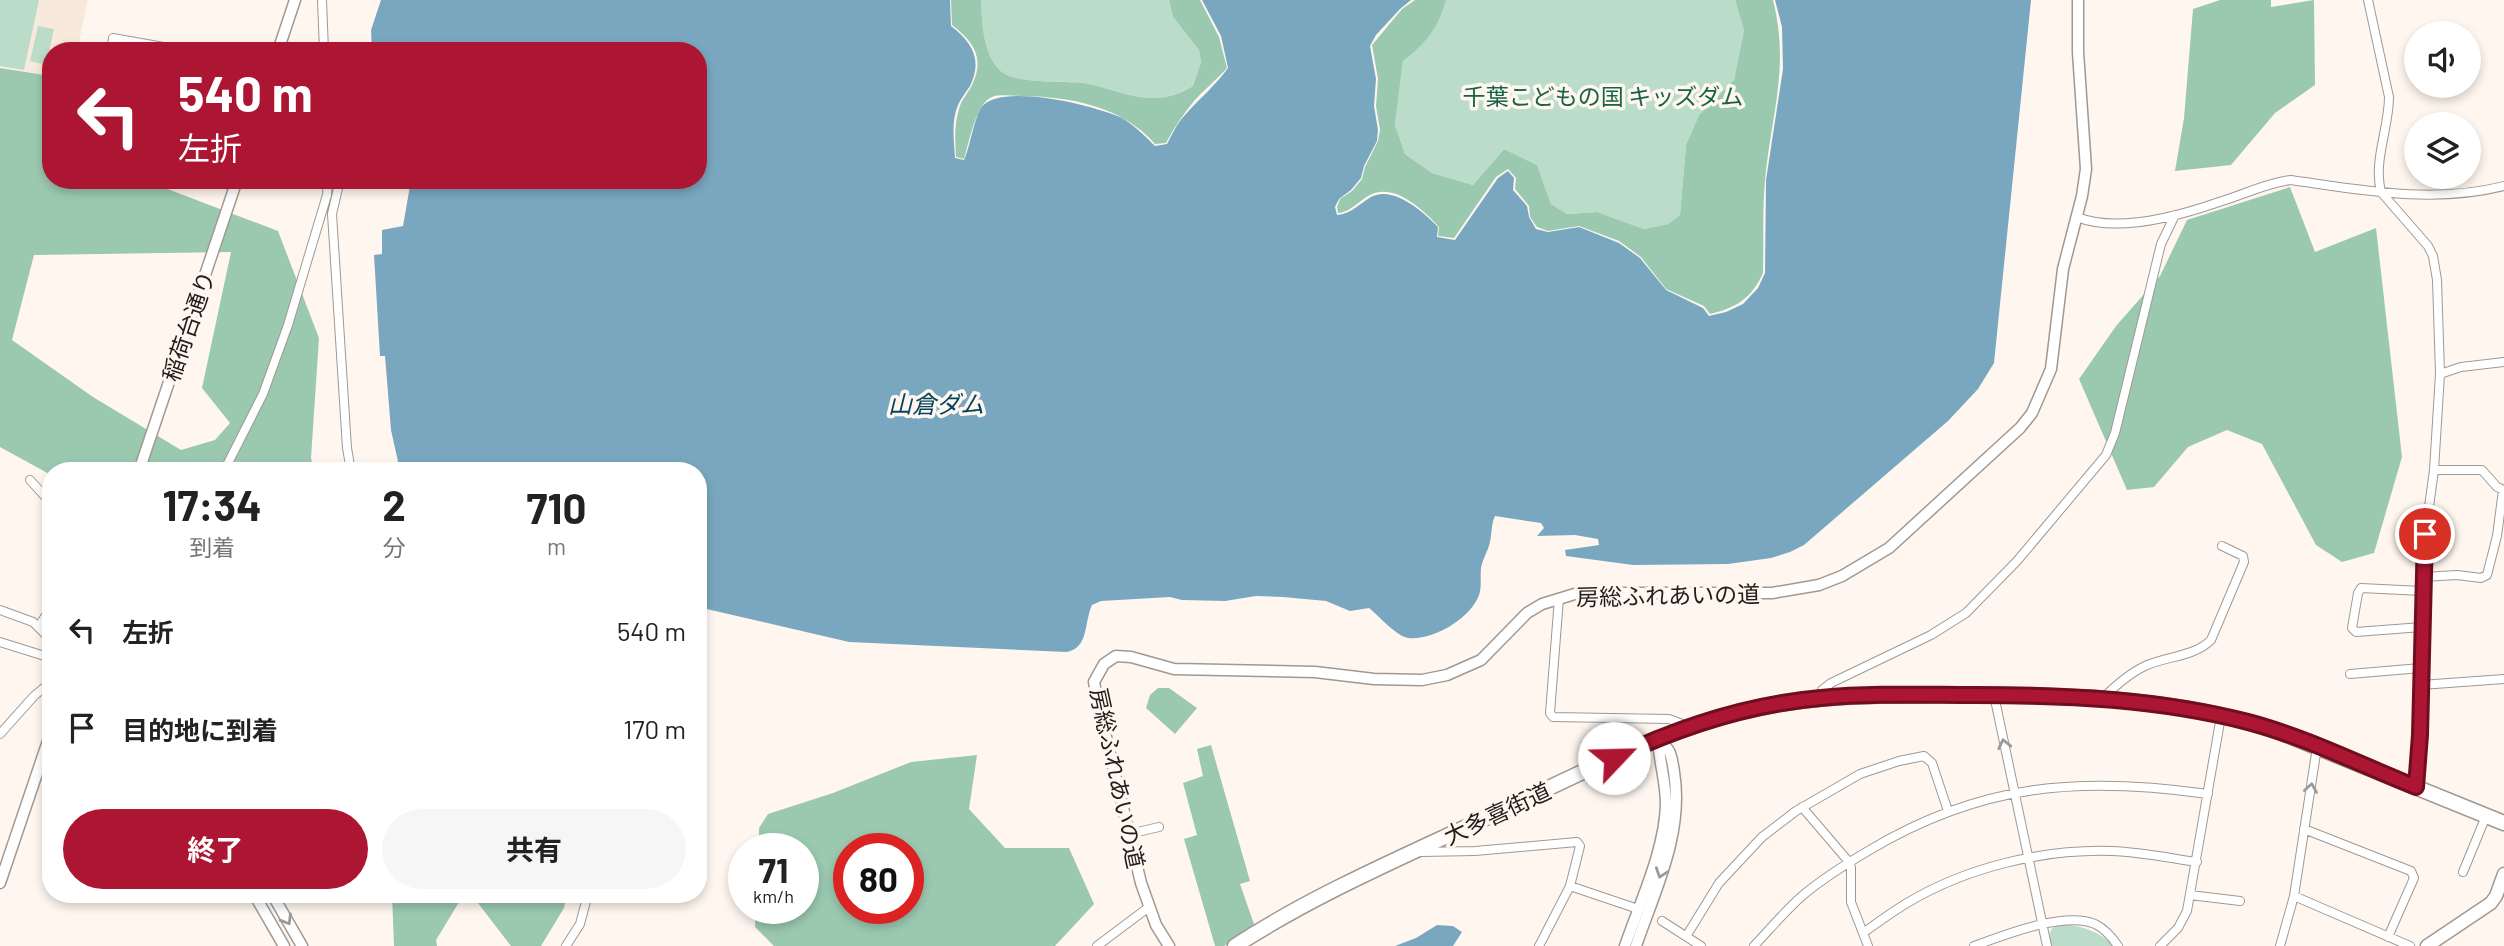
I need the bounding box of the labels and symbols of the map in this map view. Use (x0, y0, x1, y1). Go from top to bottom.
park label: 千葉こどもの国 キッズダム (1463, 82, 1743, 110)
street label: 稲荷台通り (156, 267, 220, 385)
water label: 山倉ダム (888, 389, 984, 418)
pin (2395, 504, 2455, 564)
street label: 房総ふれあいの道 (1576, 579, 1760, 611)
street label: 房総ふれあいの道 (1085, 685, 1151, 871)
position arrow (1577, 721, 1651, 795)
one-way arrow (1997, 738, 2012, 750)
street label: 大多喜街道 (1439, 776, 1555, 850)
one-way arrow (2303, 782, 2318, 794)
speed limit sign: 80 (833, 833, 924, 924)
one-way arrow (1655, 867, 1669, 879)
one-way arrow (278, 913, 291, 926)

